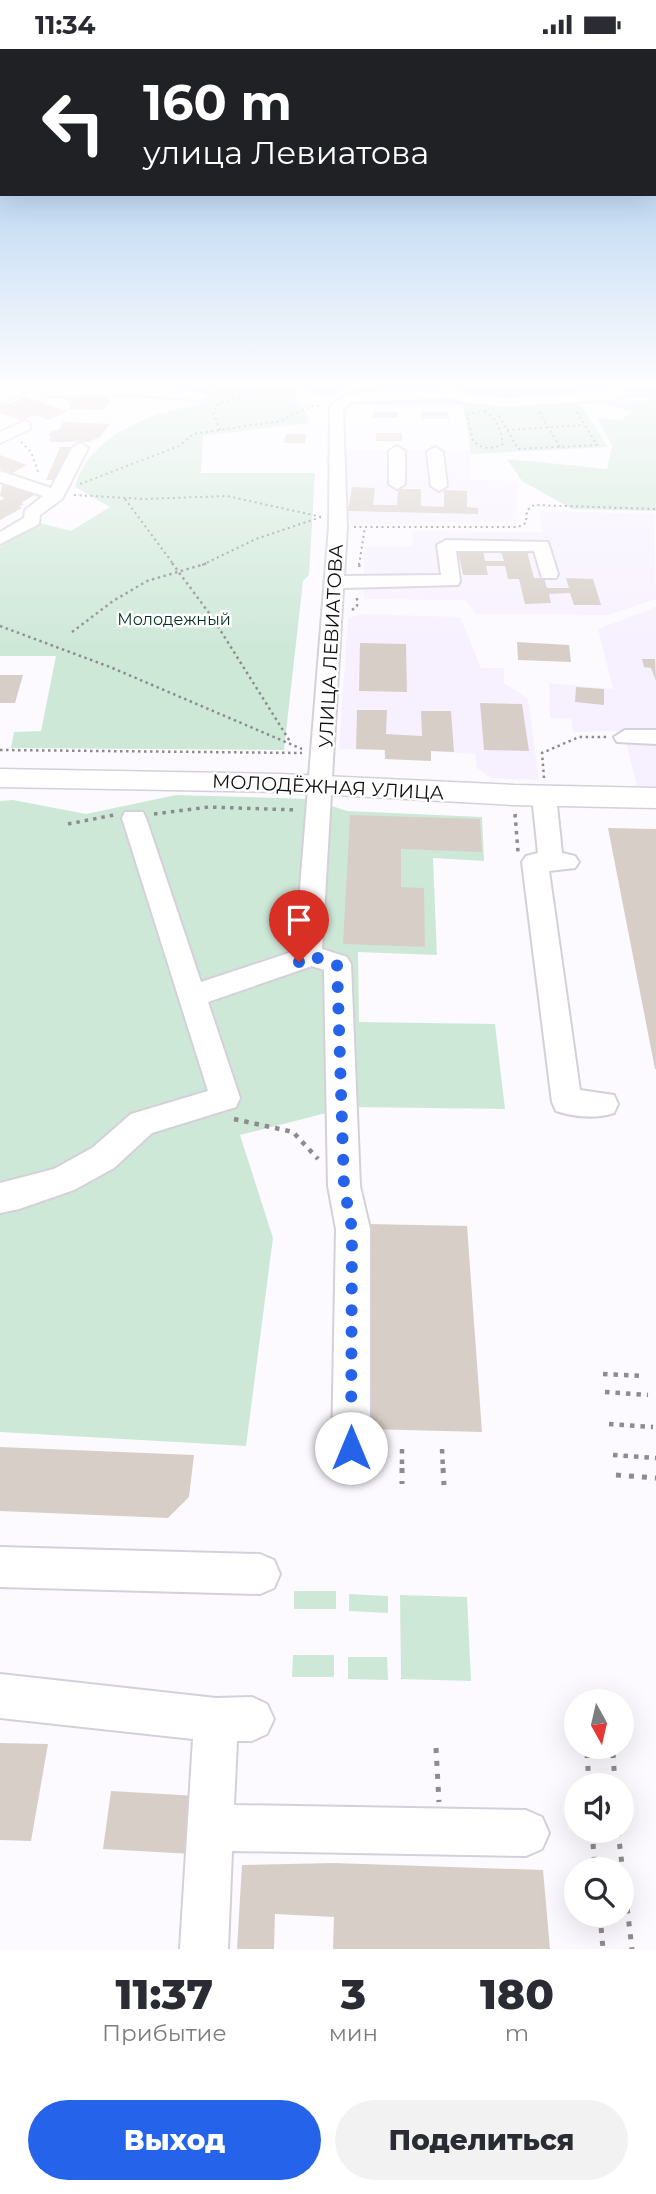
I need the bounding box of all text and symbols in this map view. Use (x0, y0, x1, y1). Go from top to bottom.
text: 11:34 (35, 9, 96, 41)
text: 160 m (143, 73, 292, 132)
icon: left (28, 77, 119, 168)
text: улица Левиатова (143, 133, 429, 172)
street label: УЛИЦА ЛЕВИАТОВА (314, 543, 348, 749)
park label: Молодежный (117, 610, 231, 629)
street label: МОЛОДЁЖНАЯ УЛИЦА (212, 769, 444, 805)
pin (269, 890, 329, 962)
icon: arrive (280, 901, 318, 939)
position arrow (314, 1411, 388, 1485)
north arrow (564, 1689, 634, 1759)
map controls (564, 1689, 634, 1927)
button: sound (564, 1773, 634, 1843)
button: search (564, 1857, 634, 1927)
text: 11:37 (116, 1968, 213, 2020)
text: 3 (341, 1968, 366, 2020)
text: 180 (480, 1968, 554, 2020)
text: Прибытие (102, 2019, 227, 2047)
text: мин (329, 2019, 378, 2047)
text: m (505, 2019, 529, 2047)
button: Выход (28, 2100, 321, 2180)
button: Поделиться (335, 2100, 628, 2180)

